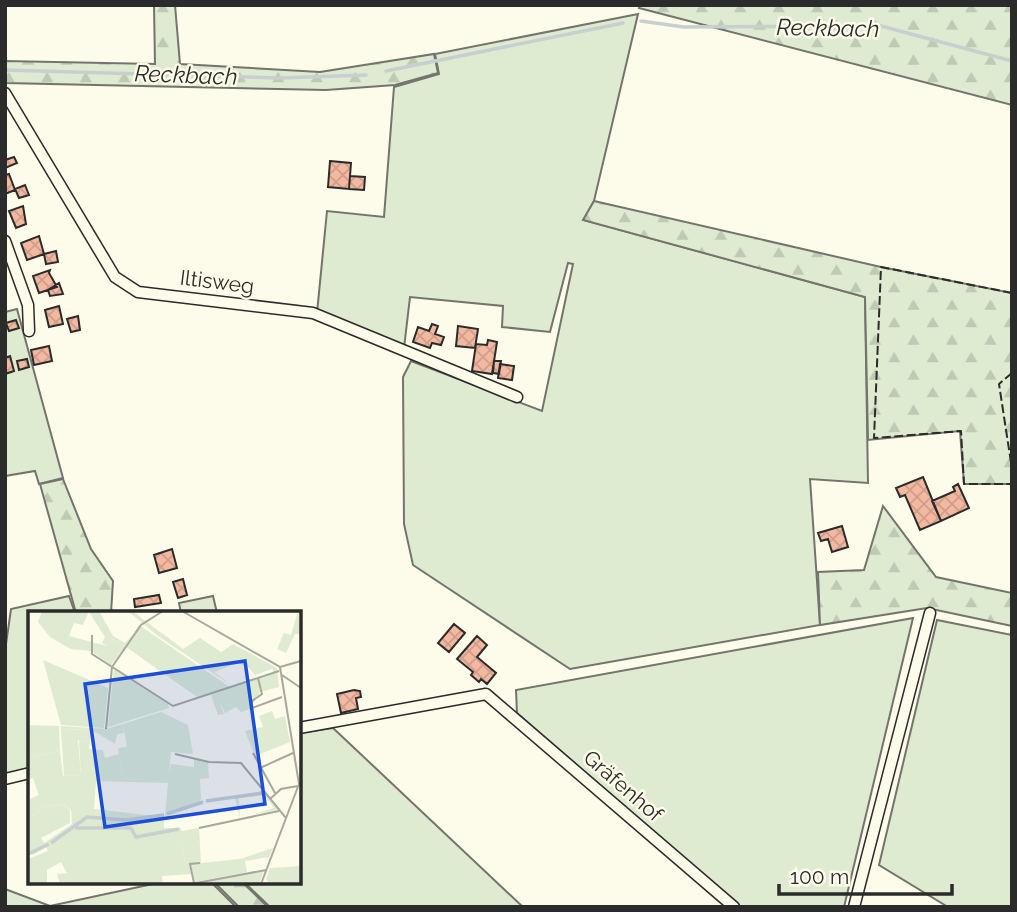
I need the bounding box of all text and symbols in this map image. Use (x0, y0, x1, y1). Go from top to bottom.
water label: Reckbach (776, 13, 880, 42)
water label: Reckbach (134, 59, 238, 90)
street label: Iltisweg (179, 265, 256, 298)
inset map (28, 611, 301, 884)
street label: Gräfenhof (579, 745, 669, 827)
scale bar (779, 852, 952, 896)
text: 100 m (790, 864, 849, 889)

